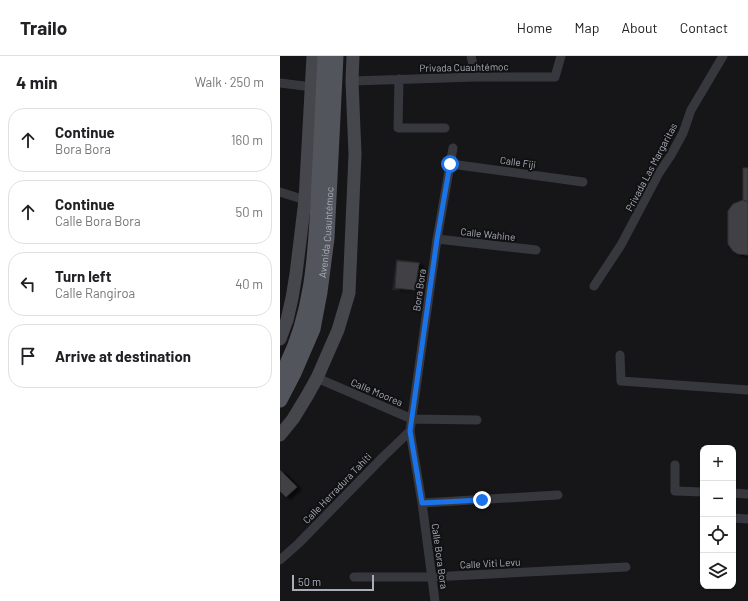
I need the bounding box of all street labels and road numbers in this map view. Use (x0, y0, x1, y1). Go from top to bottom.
street label: Privada Cuauhtémoc (419, 60, 509, 74)
street label: Privada Las Margaritas (623, 121, 679, 213)
street label: Calle Fiji (499, 154, 537, 170)
street label: Avenida Cuauhtémoc (316, 187, 336, 279)
street label: Calle Wahine (460, 225, 516, 243)
street label: Bora Bora (410, 268, 428, 312)
street label: Calle Moorea (349, 376, 405, 408)
street label: Calle Herradura Tahiti (300, 450, 374, 526)
street label: Calle Bora Bora (429, 523, 451, 589)
street label: Calle Viti Levu (459, 555, 521, 571)

